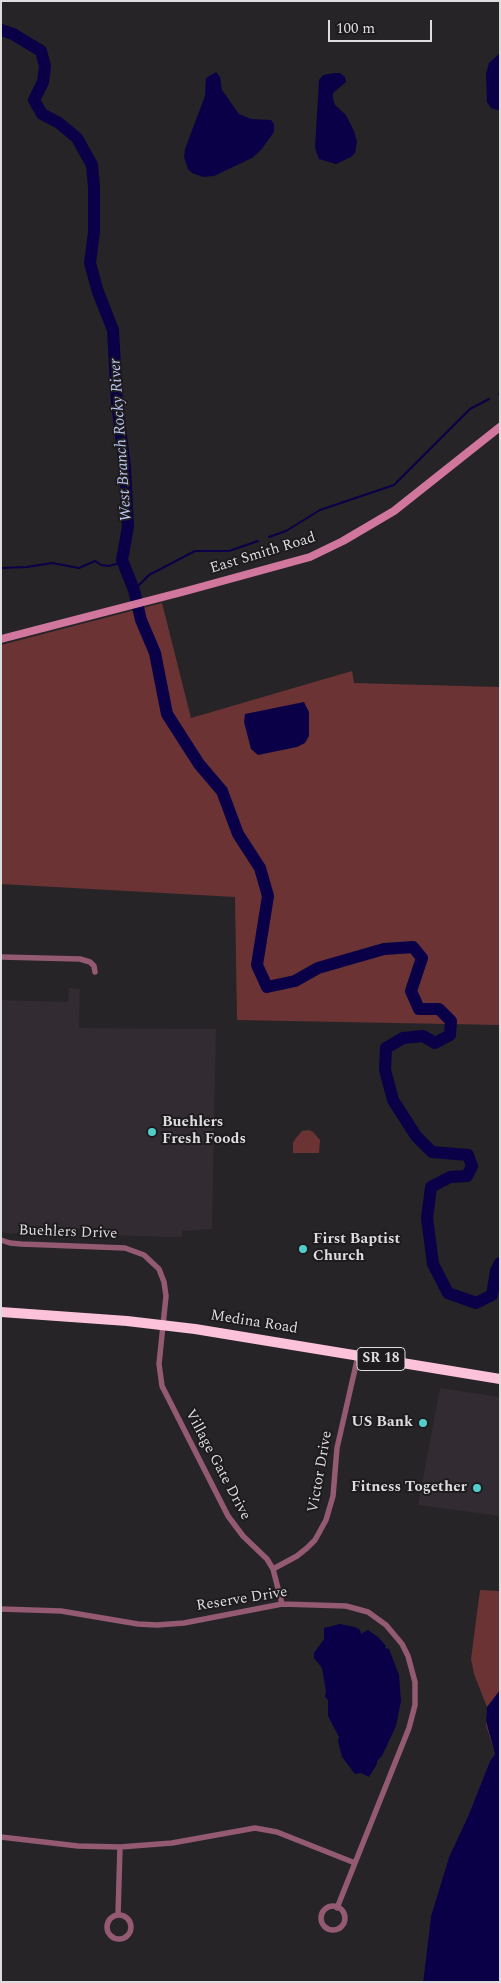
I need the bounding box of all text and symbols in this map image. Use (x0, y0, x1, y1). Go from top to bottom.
scale bar (331, 10, 435, 42)
text: 100 m (336, 17, 375, 40)
water label: West Branch Rocky River (107, 358, 137, 522)
street label: East Smith Road (208, 529, 318, 579)
place label: Buehlers Fresh Foods (162, 1114, 246, 1149)
marker: Buehlers Fresh Foods (146, 1126, 158, 1138)
street label: Buehlers Drive (18, 1222, 118, 1244)
place label: First Baptist Church (313, 1231, 400, 1266)
marker: First Baptist Church (297, 1243, 309, 1255)
street label: Medina Road (209, 1307, 299, 1339)
road number: SR 18 (357, 1348, 405, 1370)
street label: Village Gate Drive (180, 1407, 254, 1523)
place label: US Bank (351, 1414, 413, 1432)
marker: US Bank (417, 1417, 429, 1429)
street label: Victor Drive (305, 1430, 337, 1514)
place label: Fitness Together (351, 1479, 467, 1497)
marker: Fitness Together (471, 1482, 483, 1494)
street label: Reserve Drive (195, 1584, 289, 1616)

